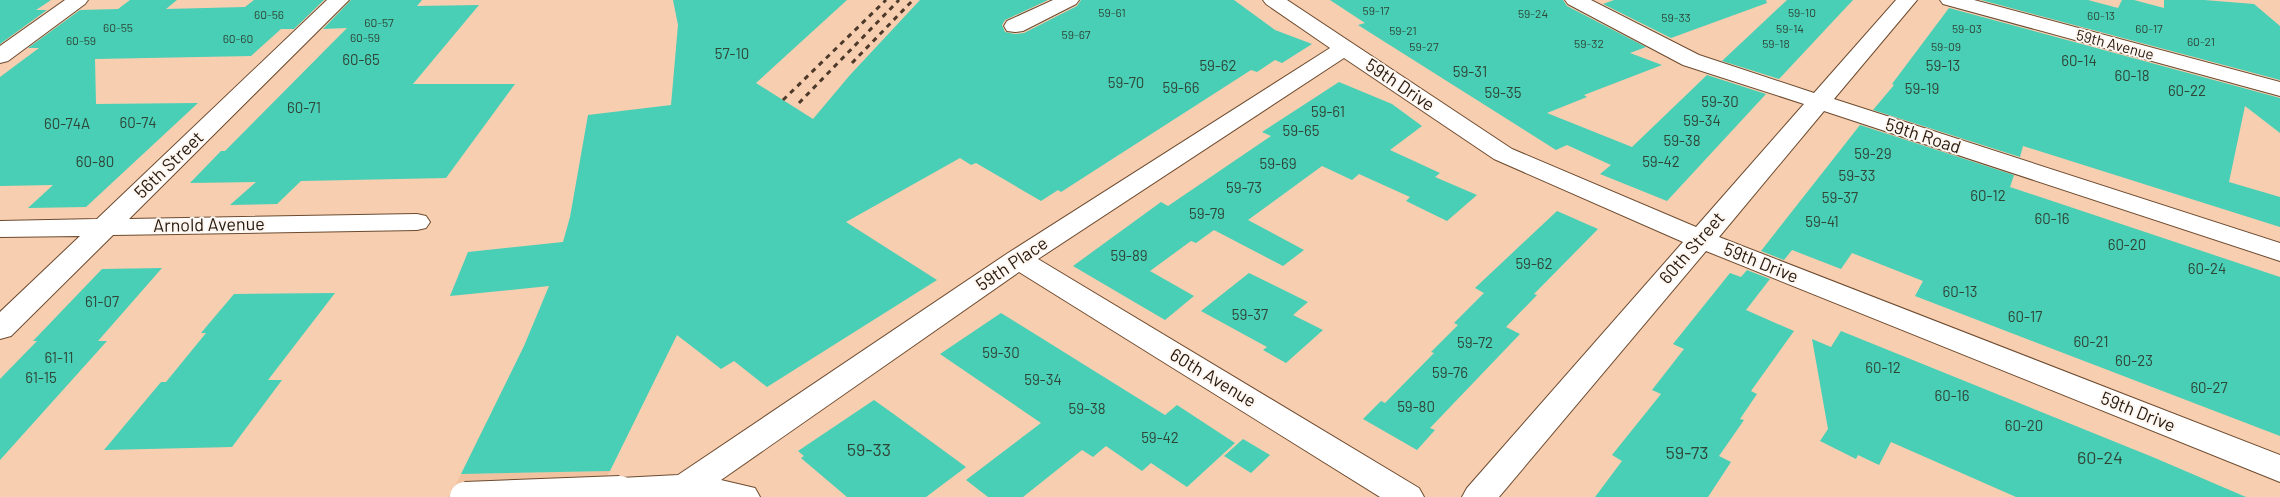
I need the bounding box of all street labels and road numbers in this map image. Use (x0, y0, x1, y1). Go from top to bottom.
street label: 59th Avenue (2074, 25, 2156, 63)
street label: 59th Drive (1362, 53, 1439, 115)
street label: 59th Road (1883, 112, 1964, 158)
street label: 56th Street (129, 126, 207, 203)
street label: 60th Street (1654, 207, 1729, 288)
street label: Arnold Avenue (153, 212, 265, 236)
street label: 59th Place (972, 231, 1051, 295)
street label: 59th Drive (1721, 237, 1802, 287)
street label: 60th Avenue (1166, 343, 1261, 411)
street label: 59th Drive (2098, 386, 2179, 436)

